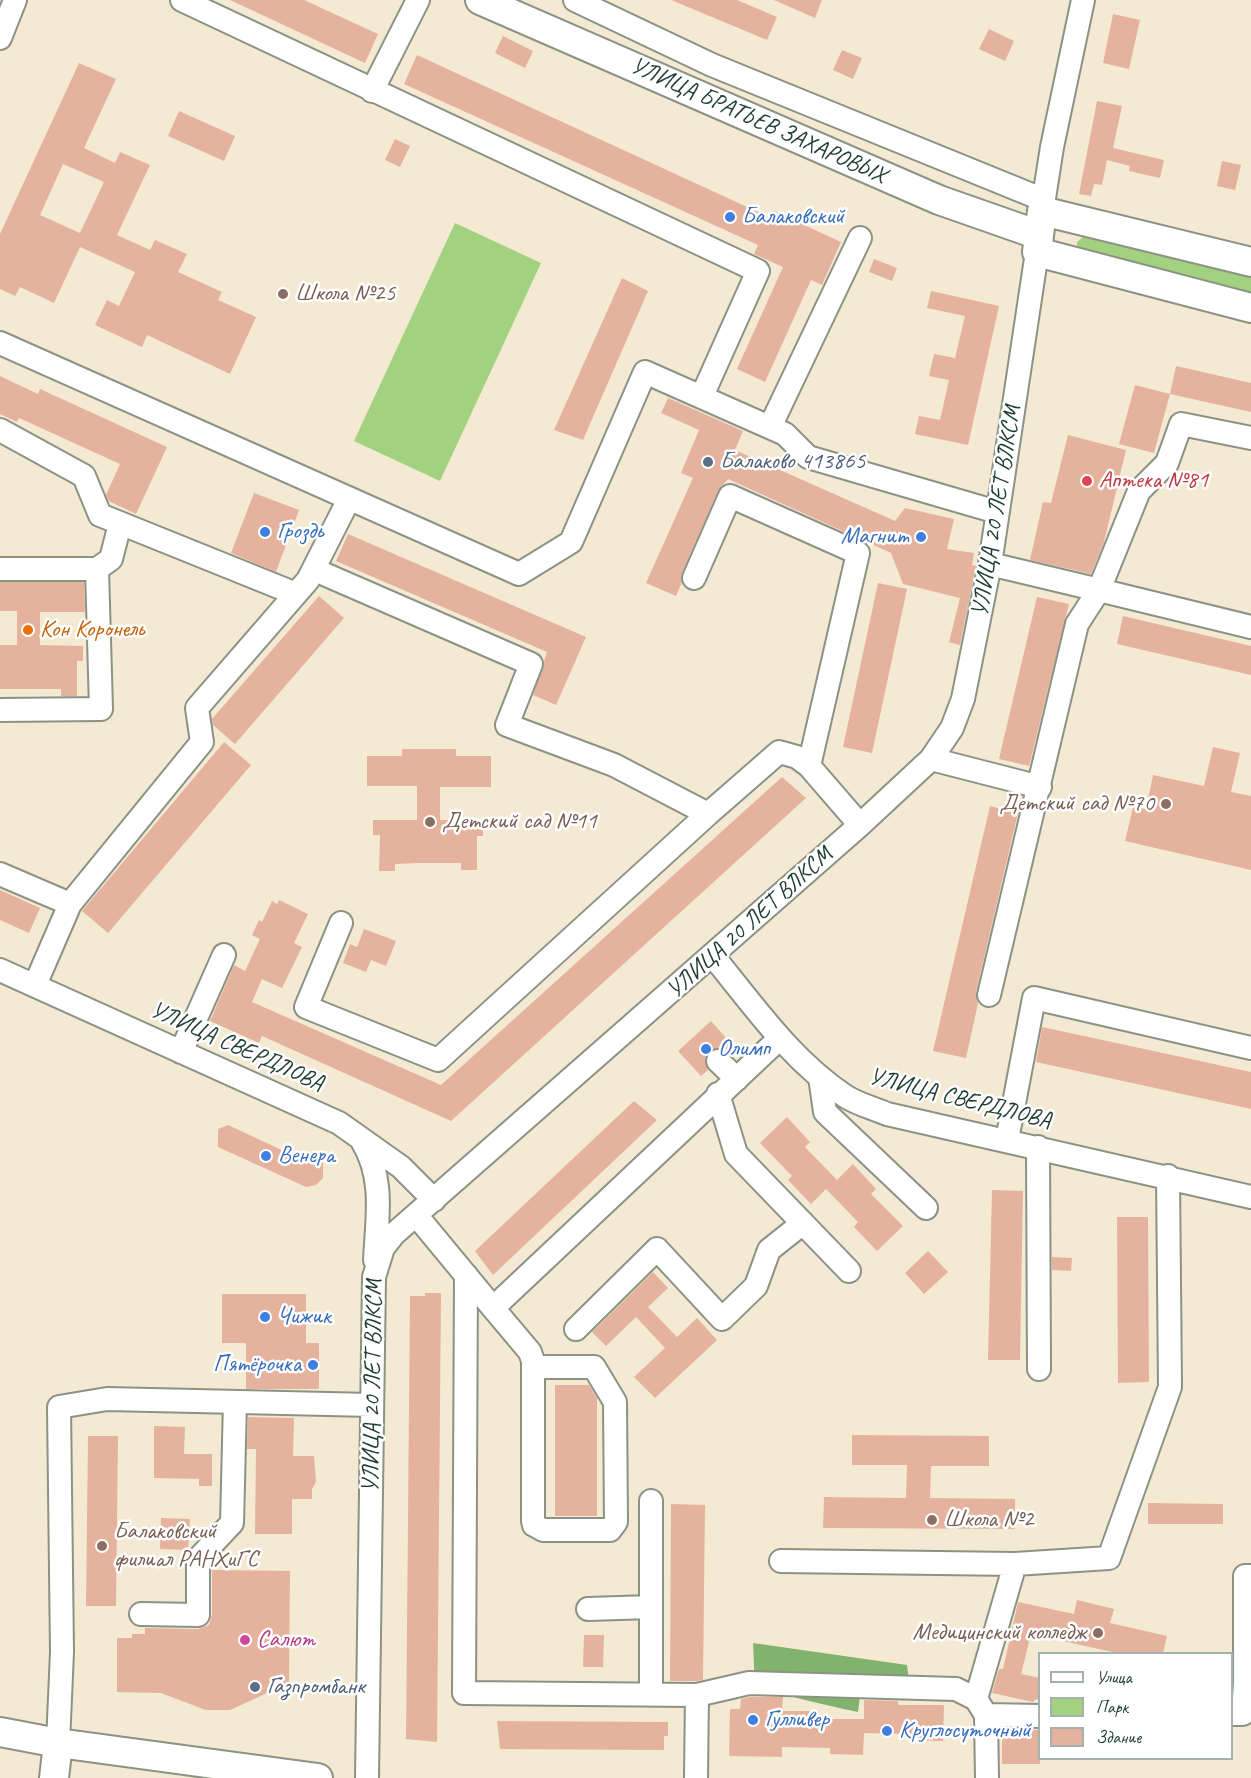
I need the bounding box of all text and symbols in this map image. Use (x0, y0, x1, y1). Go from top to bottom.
street label: УЛИЦА БРАТЬЕВ ЗАХАРОВЫХ (626, 52, 890, 190)
place label: Балаковский (742, 203, 844, 231)
marker: Балаковский (723, 210, 737, 224)
place label: Школа №25 (295, 280, 395, 308)
marker: Школа №25 (276, 287, 290, 301)
street label: УЛИЦА 20 ЛЕТ ВЛКСМ (966, 403, 1028, 619)
place label: Балаково 413865 (720, 448, 865, 476)
marker: Балаково 413865 (701, 455, 715, 469)
place label: Аптека №81 (1099, 467, 1208, 495)
marker: Аптека №81 (1080, 474, 1094, 488)
place label: Гроздь (277, 518, 324, 546)
place label: Магнит (841, 523, 909, 551)
marker: Гроздь (258, 525, 272, 539)
marker: Магнит (914, 530, 928, 544)
place label: Кон Коронель (40, 616, 145, 644)
marker: Кон Коронель (21, 623, 35, 637)
place label: Детский сад №70 (999, 790, 1154, 818)
marker: Детский сад №70 (1159, 797, 1173, 811)
place label: Детский сад №11 (442, 808, 597, 836)
marker: Детский сад №11 (423, 815, 437, 829)
street label: УЛИЦА 20 ЛЕТ ВЛКСМ (661, 841, 839, 1005)
street label: УЛИЦА СВЕРДЛОВА (146, 996, 328, 1098)
place label: Олимп (718, 1035, 770, 1063)
marker: Олимп (699, 1042, 713, 1056)
street label: УЛИЦА СВЕРДЛОВА (866, 1062, 1054, 1136)
place label: Венера (278, 1142, 335, 1170)
marker: Венера (259, 1149, 273, 1163)
street label: УЛИЦА 20 ЛЕТ ВЛКСМ (357, 1279, 389, 1493)
place label: Чижик (277, 1303, 331, 1331)
marker: Чижик (258, 1310, 272, 1324)
place label: Пятёрочка (213, 1351, 301, 1379)
marker: Пятёрочка (306, 1358, 320, 1372)
place label: Школа №2 (944, 1506, 1033, 1534)
marker: Школа №2 (925, 1513, 939, 1527)
place label: Балаковский филиал РАНХиГС (114, 1518, 258, 1574)
marker: Балаковский филиал РАНХиГС (95, 1539, 109, 1553)
place label: Медицинский колледж (912, 1619, 1086, 1647)
place label: Салют (257, 1626, 315, 1654)
marker: Медицинский колледж (1091, 1626, 1105, 1640)
marker: Салют (238, 1633, 252, 1647)
legend (1038, 1652, 1233, 1760)
text: Улица (1096, 1666, 1132, 1688)
place label: Газпромбанк (267, 1673, 365, 1701)
marker: Газпромбанк (248, 1680, 262, 1694)
text: Парк (1096, 1696, 1128, 1718)
place label: Гулливер (765, 1706, 829, 1734)
marker: Гулливер (746, 1713, 760, 1727)
place label: Круглосуточный (899, 1717, 1031, 1745)
marker: Круглосуточный (880, 1724, 894, 1738)
text: Здание (1096, 1726, 1141, 1748)

